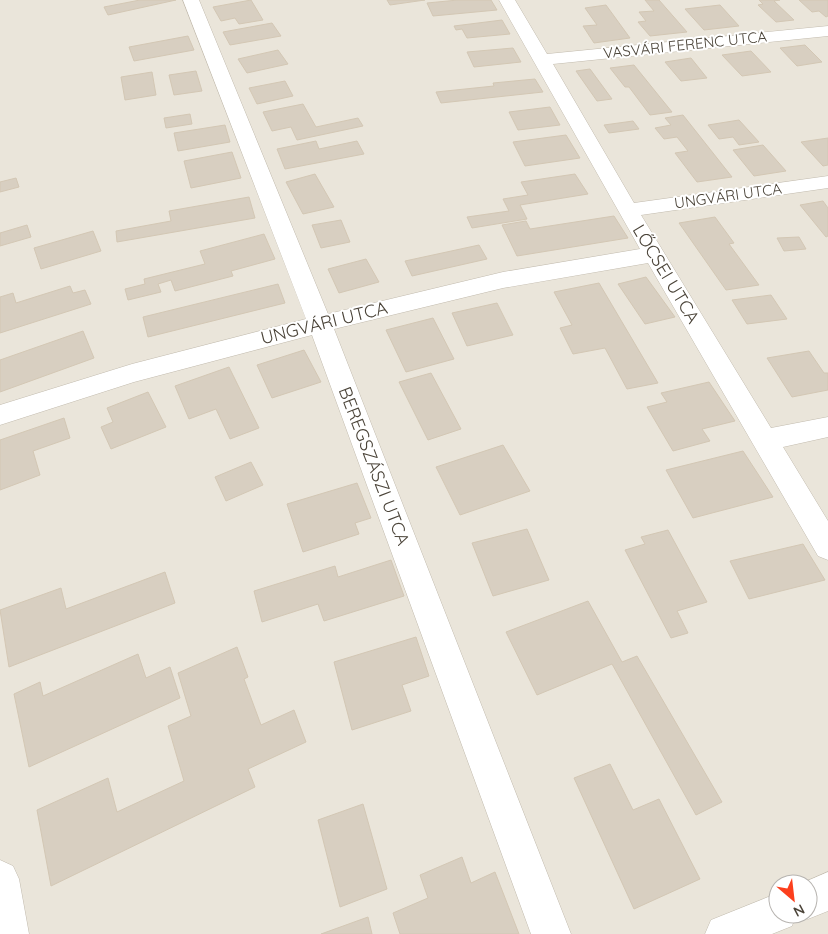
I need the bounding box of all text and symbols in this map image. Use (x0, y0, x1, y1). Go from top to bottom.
street label: VASVÁRI FERENC UTCA (602, 26, 768, 63)
street label: UNGVÁRI UTCA (673, 179, 783, 212)
street label: LŐCSEI UTCA (628, 220, 705, 328)
street label: UNGVÁRI UTCA (258, 296, 390, 349)
street label: BEREGSZÁSZI UTCA (334, 383, 415, 549)
north arrow (768, 874, 818, 924)
text: N (790, 900, 808, 921)

